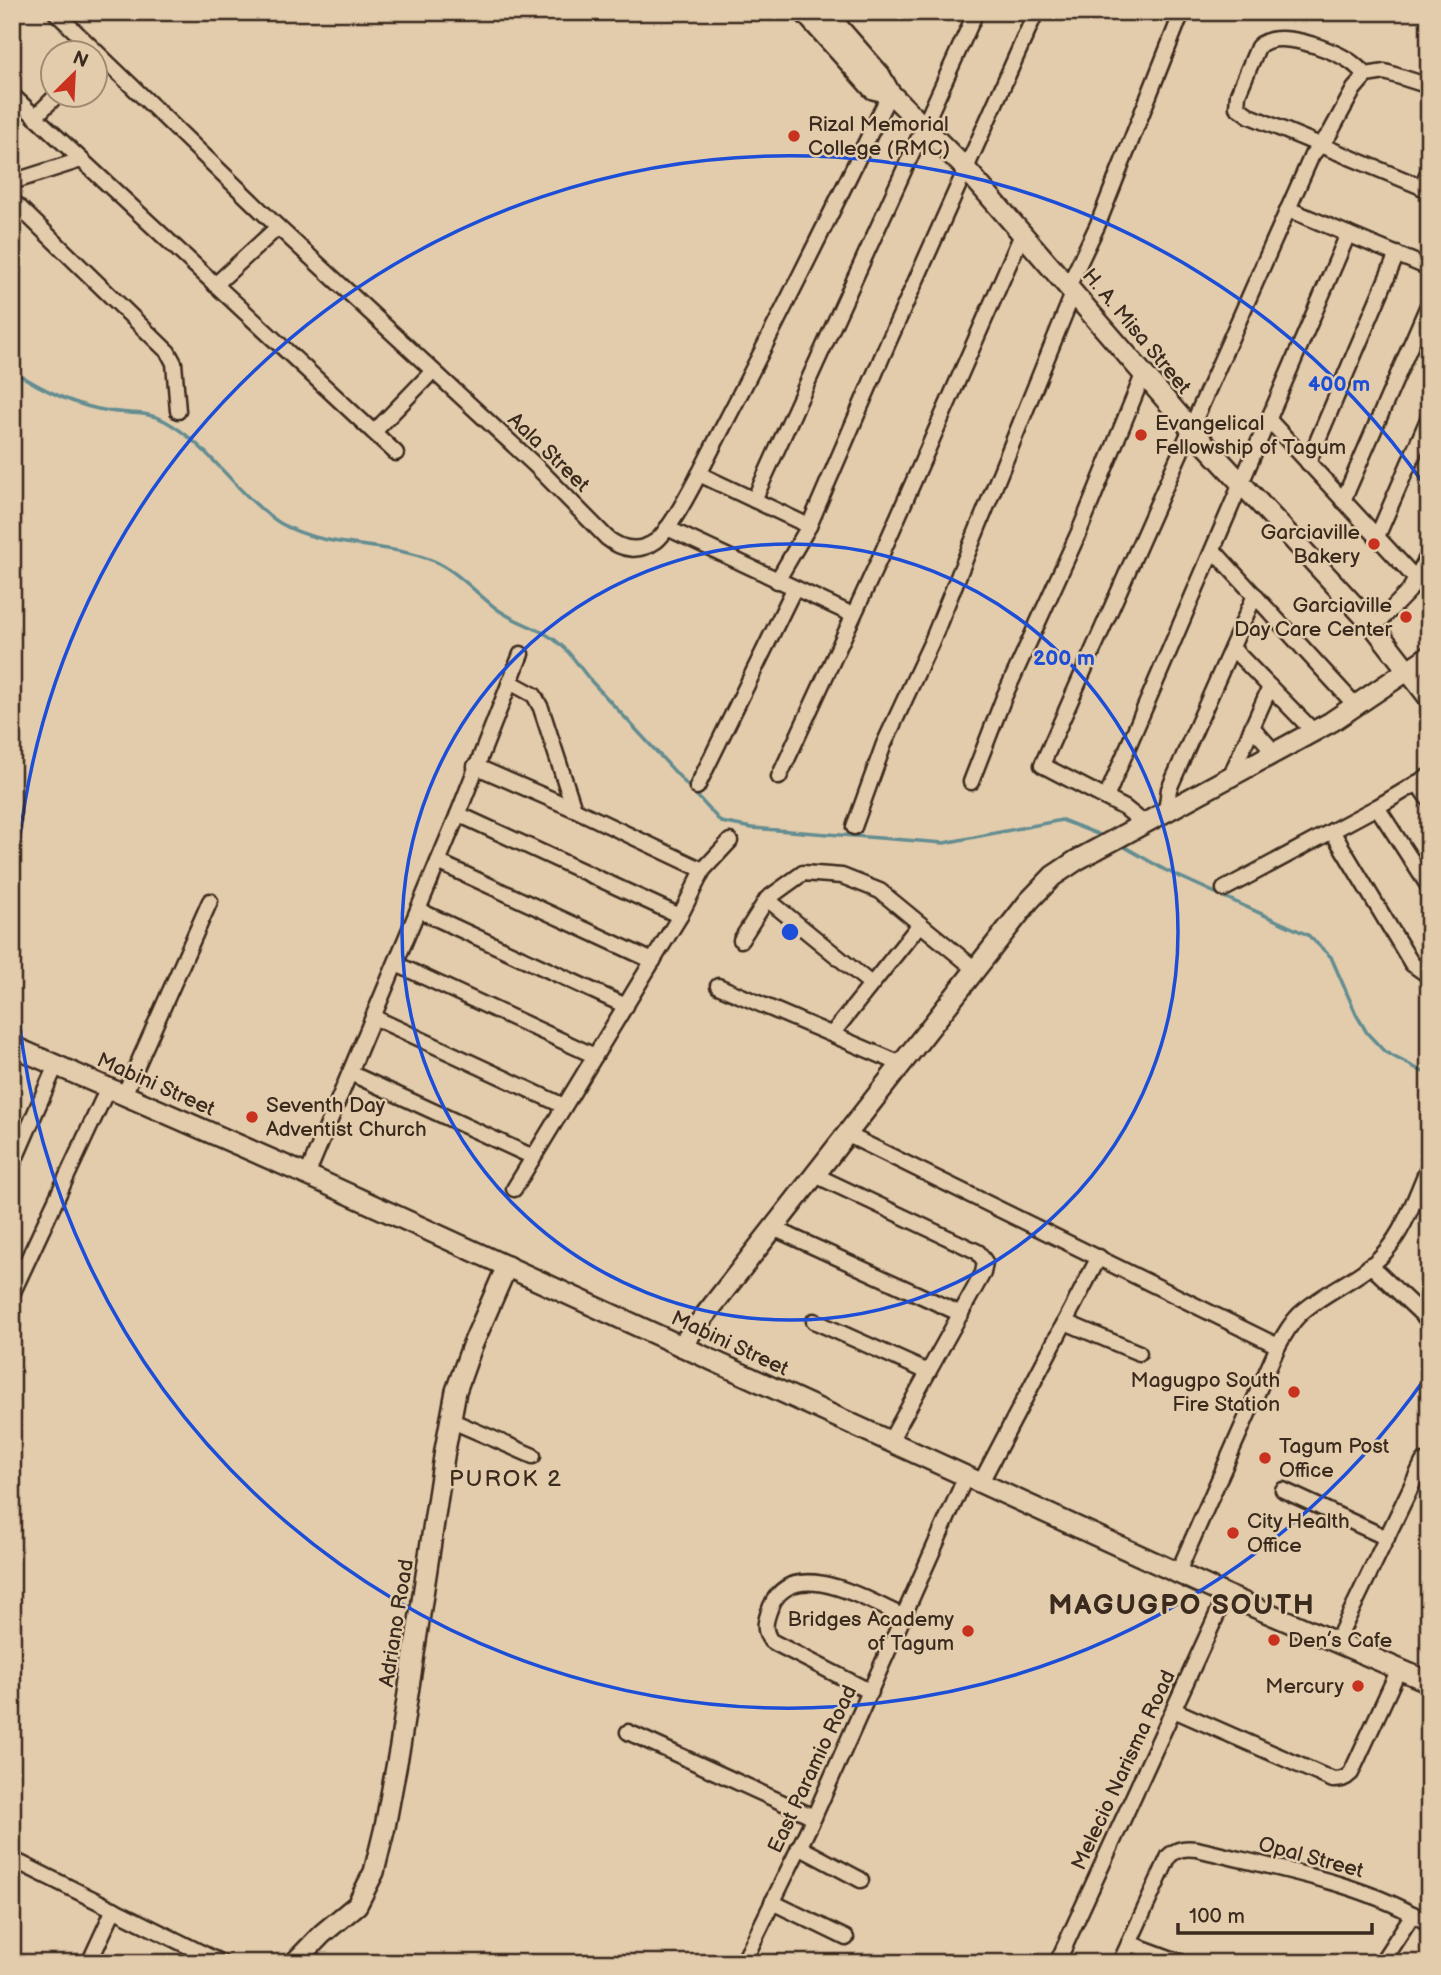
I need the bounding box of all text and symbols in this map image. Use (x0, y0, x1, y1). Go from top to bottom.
north arrow (38, 38, 108, 108)
text: N (69, 46, 92, 73)
place label: Rizal Memorial College (RMC) (808, 112, 950, 161)
marker: Rizal Memorial College (RMC) (786, 128, 802, 144)
street label: H. A. Misa Street (1077, 264, 1197, 400)
text: 400 m (1308, 372, 1370, 397)
street label: Aala Street (503, 407, 595, 498)
place label: Evangelical Fellowship of Tagum (1155, 411, 1346, 460)
marker: Evangelical Fellowship of Tagum (1133, 427, 1149, 443)
place label: Garciaville Bakery (1261, 520, 1361, 569)
marker: Garciaville Bakery (1366, 536, 1382, 552)
place label: Garciaville Day Care Center (1234, 593, 1392, 642)
marker: Garciaville Day Care Center (1398, 609, 1414, 625)
text: 200 m (1033, 646, 1095, 671)
centre of rings (778, 920, 802, 944)
street label: Mabini Street (93, 1047, 219, 1122)
place label: Seventh Day Adventist Church (266, 1093, 427, 1142)
marker: Seventh Day Adventist Church (244, 1109, 260, 1125)
street label: Mabini Street (667, 1305, 793, 1382)
place label: Magugpo South Fire Station (1131, 1368, 1280, 1417)
marker: Magugpo South Fire Station (1286, 1384, 1302, 1400)
place label: Tagum Post Office (1279, 1434, 1390, 1483)
marker: Tagum Post Office (1257, 1450, 1273, 1466)
district label: PUROK 2 (449, 1465, 563, 1493)
place label: City Health Office (1247, 1509, 1350, 1558)
marker: City Health Office (1225, 1525, 1241, 1541)
street label: Adriano Road (374, 1557, 419, 1689)
district label: MAGUGPO SOUTH (1048, 1589, 1316, 1622)
place label: Bridges Academy of Tagum (788, 1607, 955, 1656)
marker: Bridges Academy of Tagum (960, 1623, 976, 1639)
place label: Den’s Cafe (1288, 1628, 1392, 1653)
marker: Den’s Cafe (1266, 1632, 1282, 1648)
street label: Melecio Narisma Road (1066, 1666, 1181, 1874)
place label: Mercury (1265, 1674, 1345, 1699)
marker: Mercury (1350, 1678, 1366, 1694)
street label: East Paramio Road (763, 1681, 862, 1857)
street label: Opal Street (1256, 1831, 1367, 1884)
scale bar (1178, 1891, 1373, 1935)
text: 100 m (1189, 1904, 1245, 1929)

